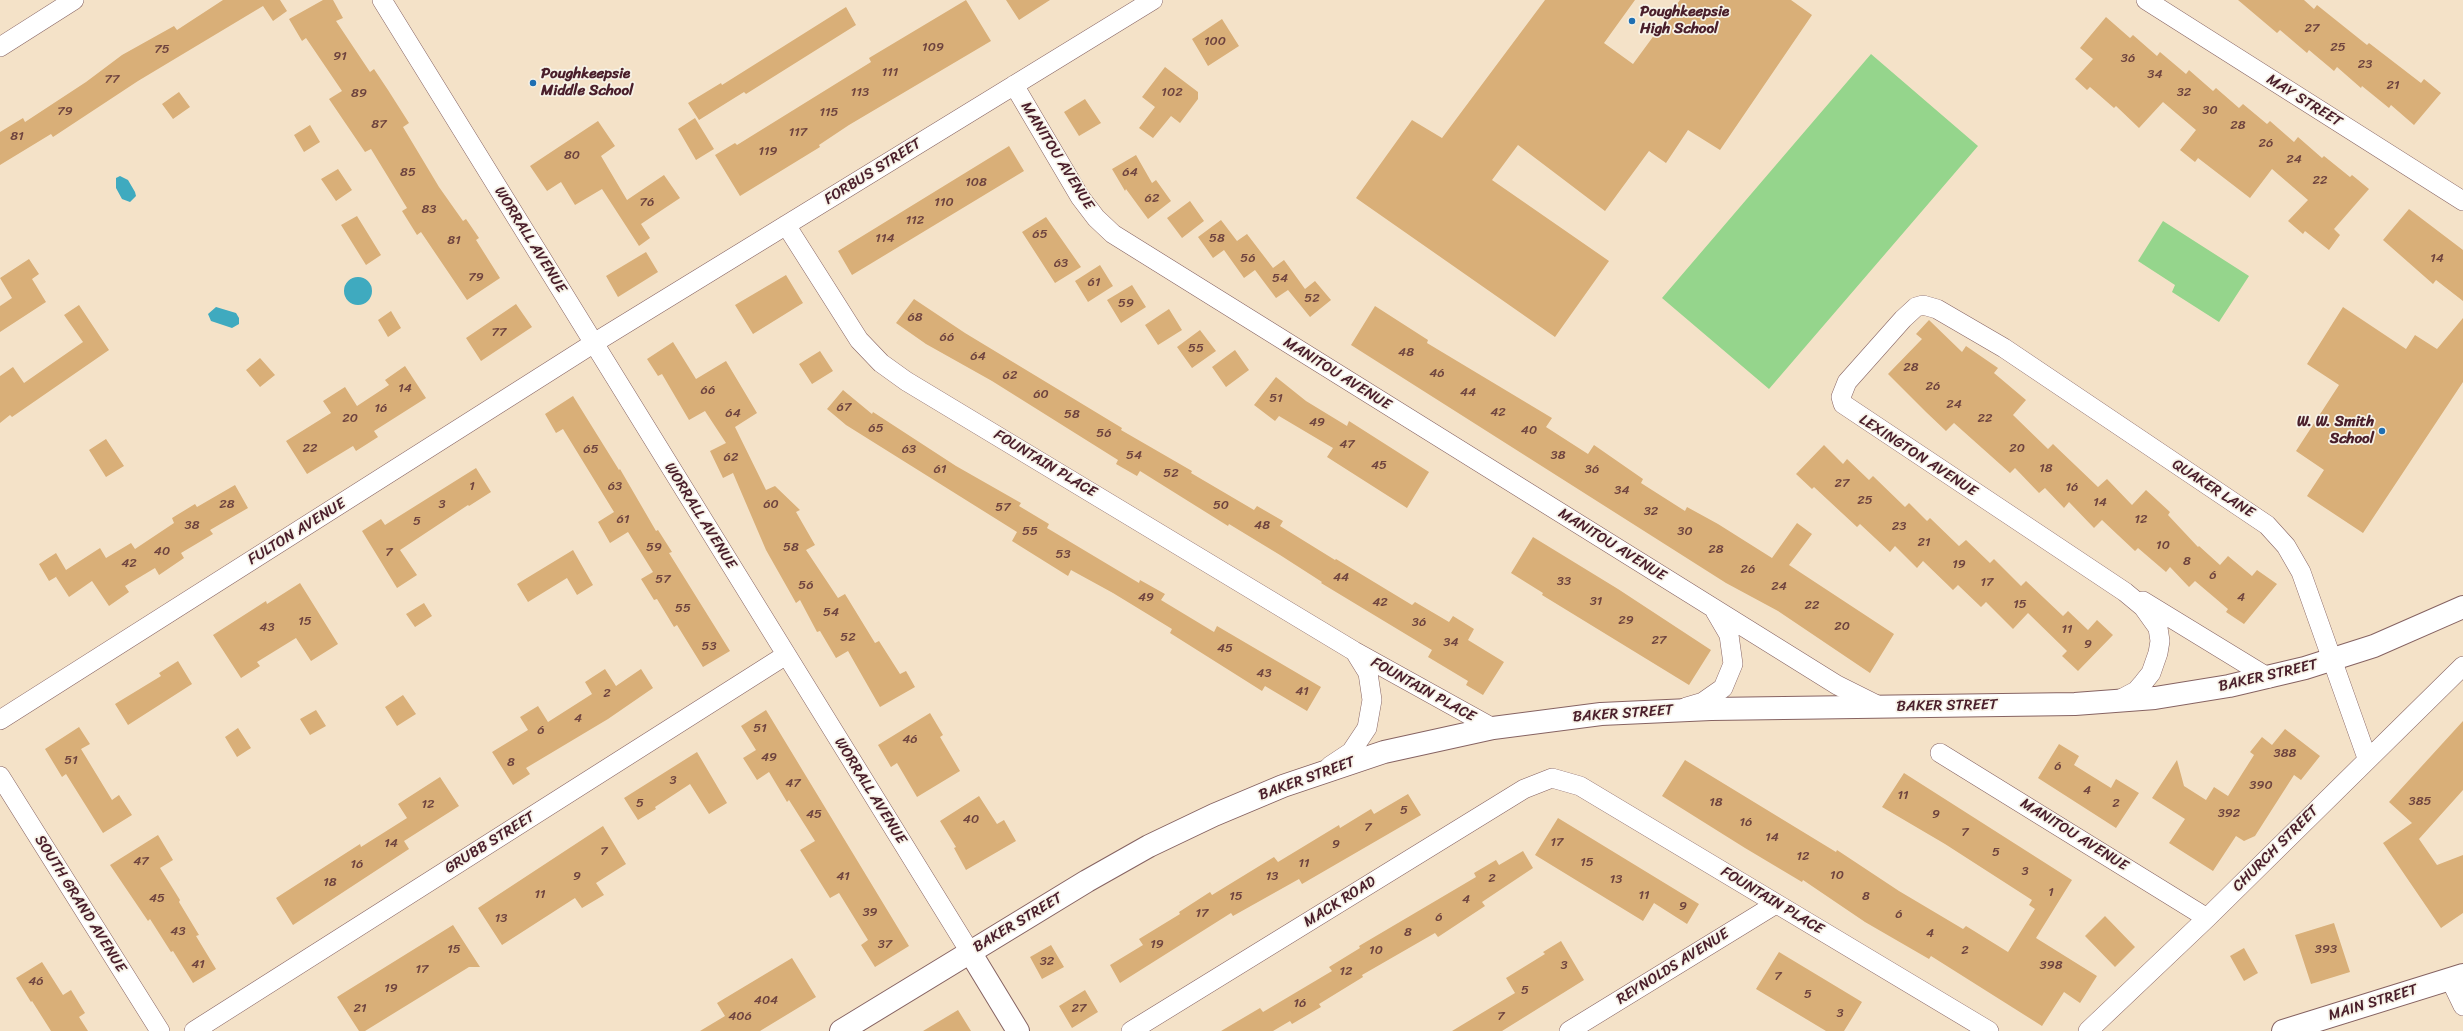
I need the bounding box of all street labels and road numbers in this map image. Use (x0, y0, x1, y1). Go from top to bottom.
street label: MAY STREET (2263, 71, 2345, 131)
street label: MANITOU AVENUE (1017, 99, 1097, 213)
street label: FORBUS STREET (821, 135, 925, 209)
street label: WORRALL AVENUE (490, 183, 570, 297)
street label: MANITOU AVENUE (1280, 334, 1394, 414)
street label: LEXINGTON AVENUE (1856, 411, 1980, 501)
street label: FOUNTAIN PLACE (990, 426, 1100, 502)
street label: QUAKER LANE (2168, 456, 2258, 522)
street label: WORRALL AVENUE (660, 459, 740, 573)
street label: FULTON AVENUE (245, 495, 349, 569)
street label: MANITOU AVENUE (1555, 505, 1669, 585)
street label: FOUNTAIN PLACE (1367, 654, 1479, 726)
street label: BAKER STREET (2217, 656, 2319, 696)
street label: BAKER STREET (1896, 696, 1998, 716)
street label: BAKER STREET (1572, 702, 1674, 726)
street label: WORRALL AVENUE (830, 734, 910, 848)
street label: BAKER STREET (1257, 753, 1357, 805)
street label: MANITOU AVENUE (2017, 795, 2131, 875)
street label: CHURCH STREET (2229, 802, 2323, 896)
street label: GRUBB STREET (442, 808, 538, 878)
street label: SOUTH GRAND AVENUE (30, 832, 130, 976)
street label: FOUNTAIN PLACE (1717, 863, 1827, 939)
street label: MACK ROAD (1300, 873, 1380, 931)
street label: BAKER STREET (970, 889, 1066, 957)
street label: REYNOLDS AVENUE (1613, 925, 1733, 1009)
street label: MAIN STREET (2326, 981, 2420, 1025)

